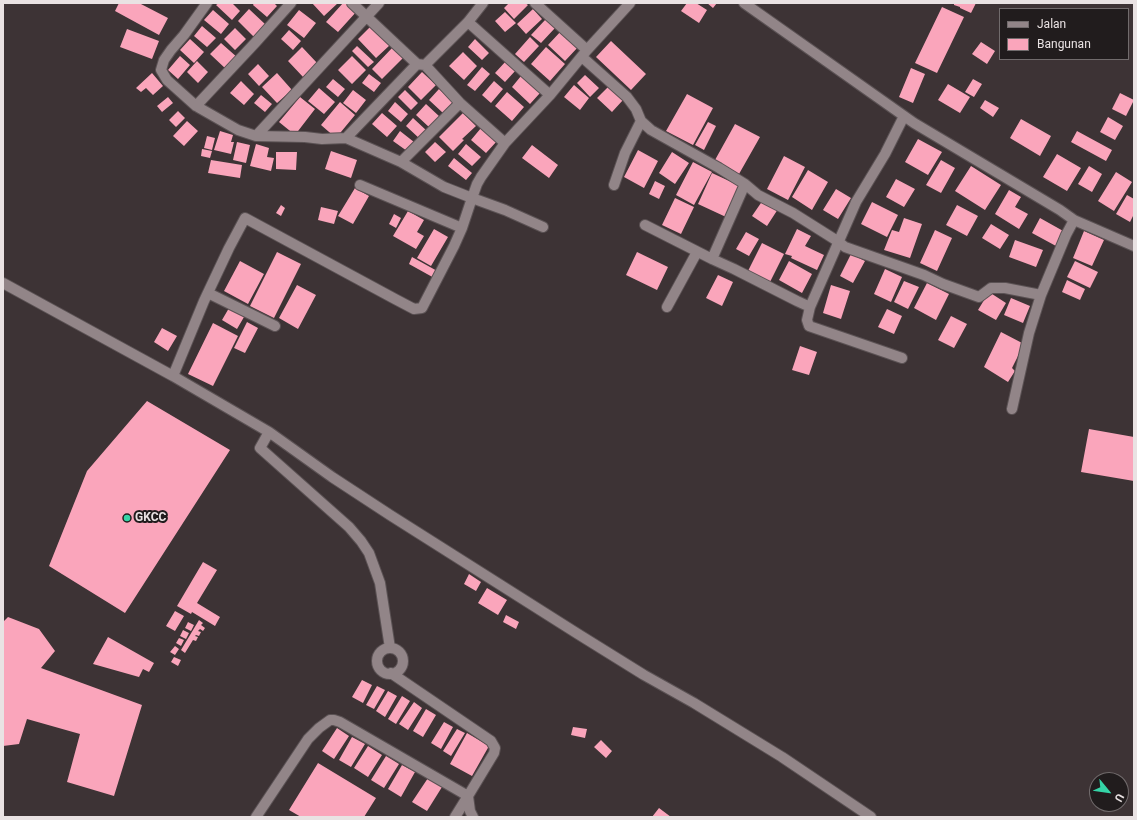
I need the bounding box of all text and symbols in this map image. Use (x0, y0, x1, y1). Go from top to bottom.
legend (999, 8, 1129, 60)
text: Jalan (1037, 17, 1066, 31)
text: Bangunan (1037, 37, 1091, 51)
place label: GKCC (135, 511, 166, 525)
marker: GKCC (122, 513, 132, 523)
north arrow (1089, 772, 1129, 812)
text: U (1112, 791, 1127, 804)

